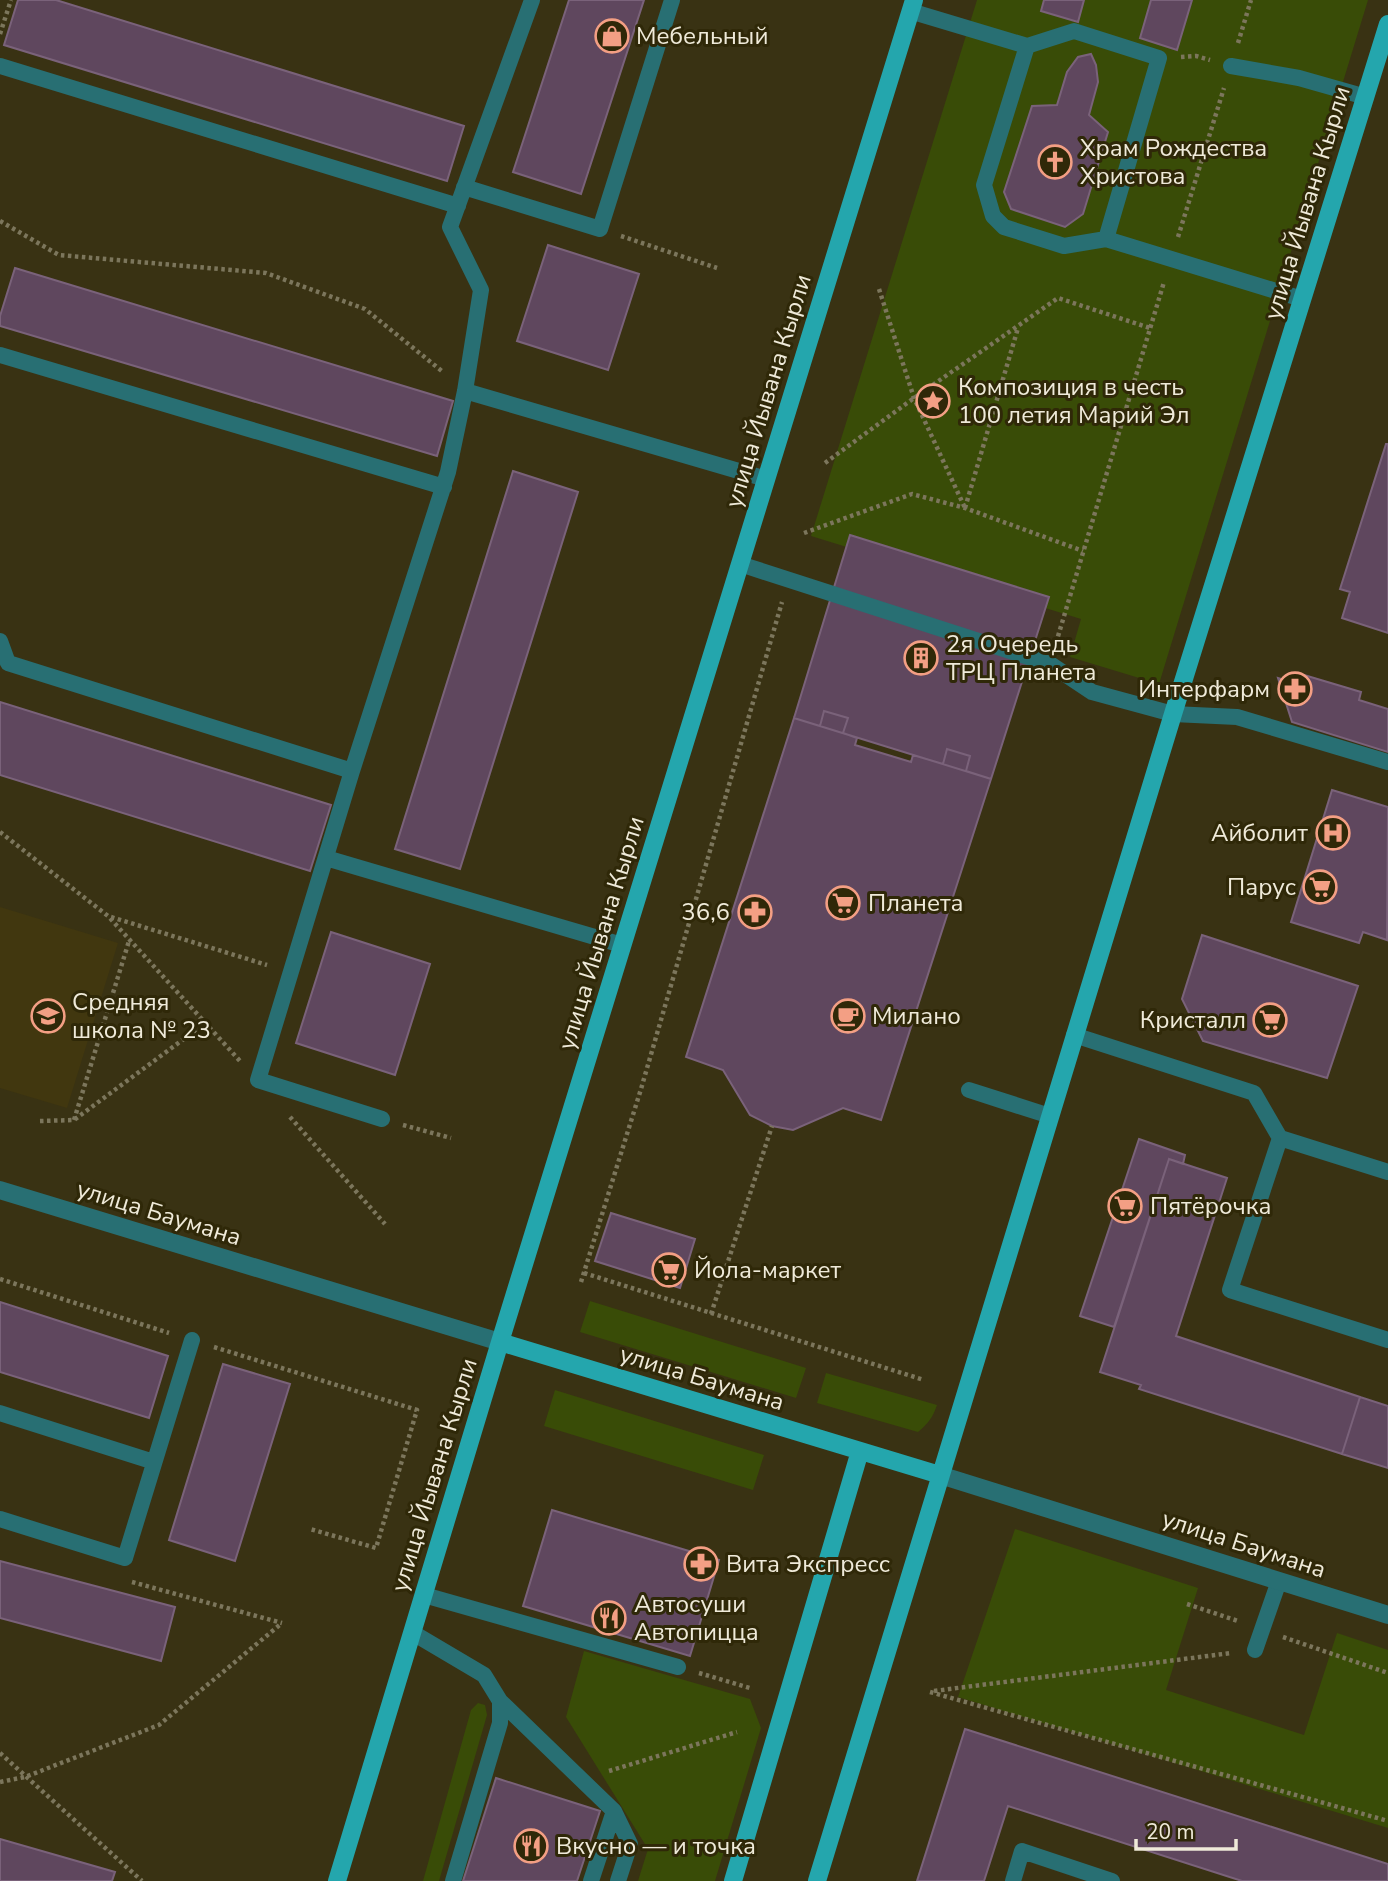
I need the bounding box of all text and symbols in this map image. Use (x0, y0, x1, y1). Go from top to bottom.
shop icon: Мебельный (593, 17, 631, 55)
place label: Мебельный (636, 20, 768, 52)
street label: улица Йывана Кырли (1256, 82, 1358, 324)
place label: Храм Рождества Христова (1080, 132, 1267, 192)
church icon: Храм Рождества Христова (1036, 143, 1074, 181)
street label: улица Йывана Кырли (717, 270, 819, 512)
place label: Композиция в честь 100 летия Марий Эл (958, 371, 1190, 431)
place icon: Композиция в честь 100 летия Марий Эл (914, 382, 952, 420)
place label: 2я Очередь ТРЦ Планета (946, 628, 1096, 688)
building icon: 2я Очередь ТРЦ Планета (902, 639, 940, 677)
pharmacy icon: Интерфарм (1276, 670, 1314, 708)
place label: Интерфарм (1138, 673, 1270, 705)
street label: улица Йывана Кырли (550, 812, 652, 1054)
hospital icon: Айболит (1314, 814, 1352, 852)
place label: Айболит (1211, 817, 1308, 849)
supermarket icon: Парус (1301, 868, 1339, 906)
place label: Парус (1227, 871, 1296, 903)
supermarket icon: Планета (824, 884, 862, 922)
place label: Планета (868, 887, 964, 919)
pharmacy icon: 36,6 (736, 893, 774, 931)
place label: 36,6 (681, 896, 730, 928)
place label: Средняя школа № 23 (72, 986, 211, 1046)
school or university icon: Средняя школа № 23 (29, 997, 67, 1035)
cafe icon: Милано (829, 997, 867, 1035)
place label: Милано (872, 1000, 961, 1032)
supermarket icon: Кристалл (1251, 1001, 1289, 1039)
place label: Кристалл (1140, 1004, 1246, 1036)
street label: улица Баумана (73, 1173, 245, 1253)
supermarket icon: Пятёрочка (1106, 1187, 1144, 1225)
place label: Пятёрочка (1150, 1190, 1271, 1222)
supermarket icon: Йола-маркет (650, 1251, 688, 1289)
place label: Йола-маркет (694, 1254, 842, 1286)
street label: улица Баумана (616, 1338, 788, 1418)
street label: улица Йывана Кырли (383, 1354, 485, 1596)
street label: улица Баумана (1158, 1502, 1330, 1586)
pharmacy icon: Вита Экспресс (682, 1545, 720, 1583)
place label: Вита Экспресс (726, 1548, 890, 1580)
place label: Автосуши Автопицца (634, 1588, 759, 1648)
restaurant icon: Автосуши Автопицца (590, 1599, 628, 1637)
scale bar (1136, 1808, 1236, 1852)
text: 20 m (1146, 1818, 1195, 1846)
restaurant icon: Вкусно — и точка (512, 1827, 550, 1865)
place label: Вкусно — и точка (556, 1830, 756, 1862)

